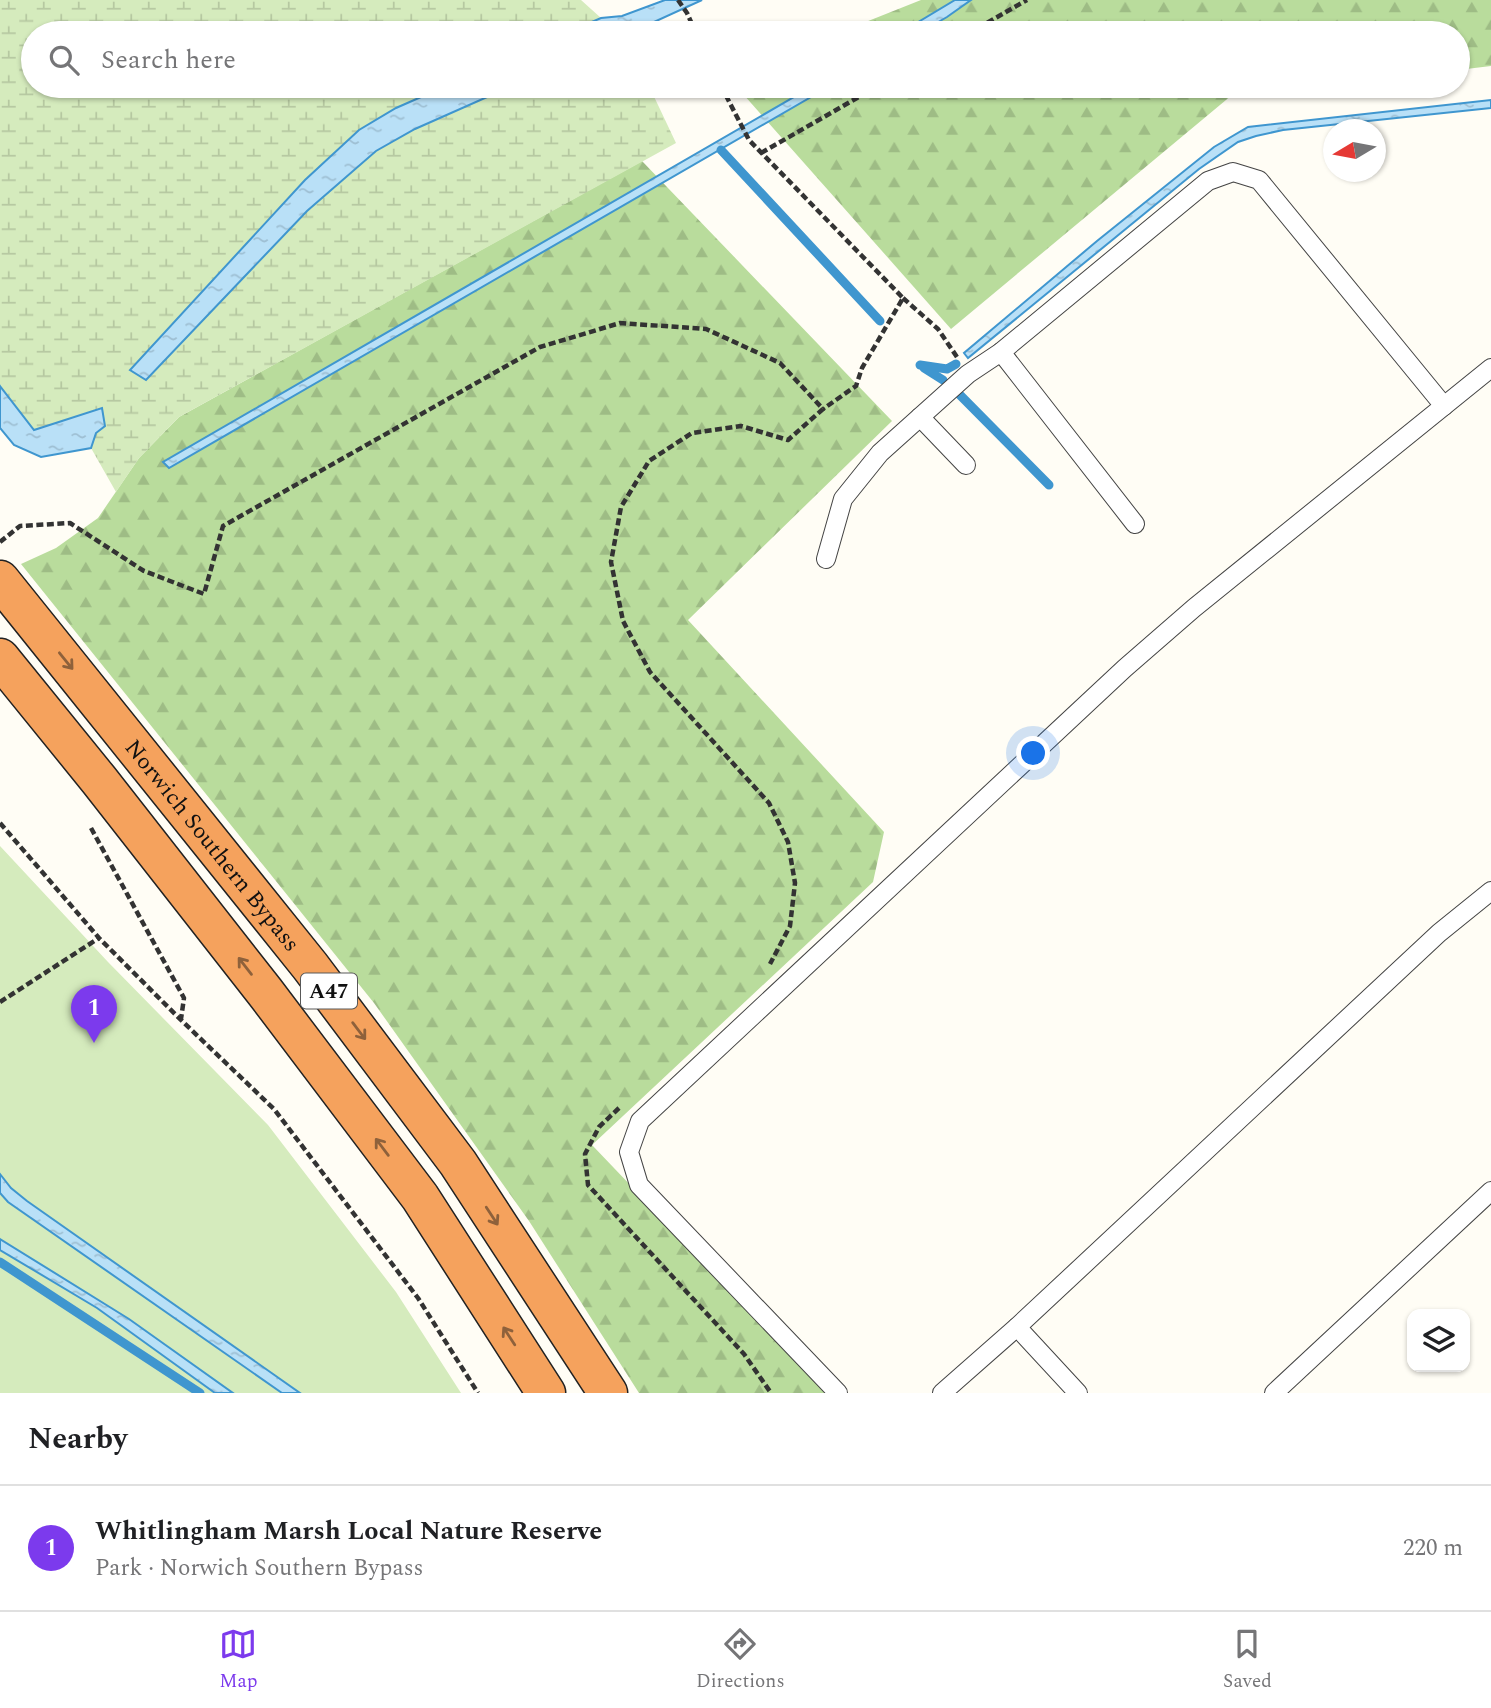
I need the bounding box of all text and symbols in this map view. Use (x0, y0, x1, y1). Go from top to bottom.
search box (21, 21, 1470, 98)
text: Search here (101, 40, 236, 80)
icon: search (45, 41, 83, 79)
north arrow (1323, 119, 1386, 182)
one-way arrow (58, 652, 73, 670)
street label: Norwich Southern Bypass (115, 732, 308, 960)
your location (1016, 736, 1050, 770)
one-way arrow (237, 957, 252, 975)
road number: A47 (301, 974, 357, 1009)
pin: 1 (71, 985, 117, 1043)
one-way arrow (352, 1021, 366, 1040)
one-way arrow (375, 1138, 389, 1157)
one-way arrow (485, 1205, 499, 1225)
map controls (1407, 1309, 1470, 1372)
button: layers (1407, 1309, 1470, 1372)
one-way arrow (502, 1326, 516, 1346)
text: Nearby (28, 1416, 127, 1462)
text: Whitlingham Marsh Local Nature Reserve (95, 1511, 602, 1551)
text: 1 (45, 1531, 57, 1566)
text: 220 m (1403, 1531, 1463, 1566)
text: Park · Norwich Southern Bypass (95, 1551, 423, 1586)
tab: Map (219, 1625, 258, 1696)
tab: Directions (696, 1625, 785, 1696)
tab: Saved (1223, 1625, 1272, 1696)

